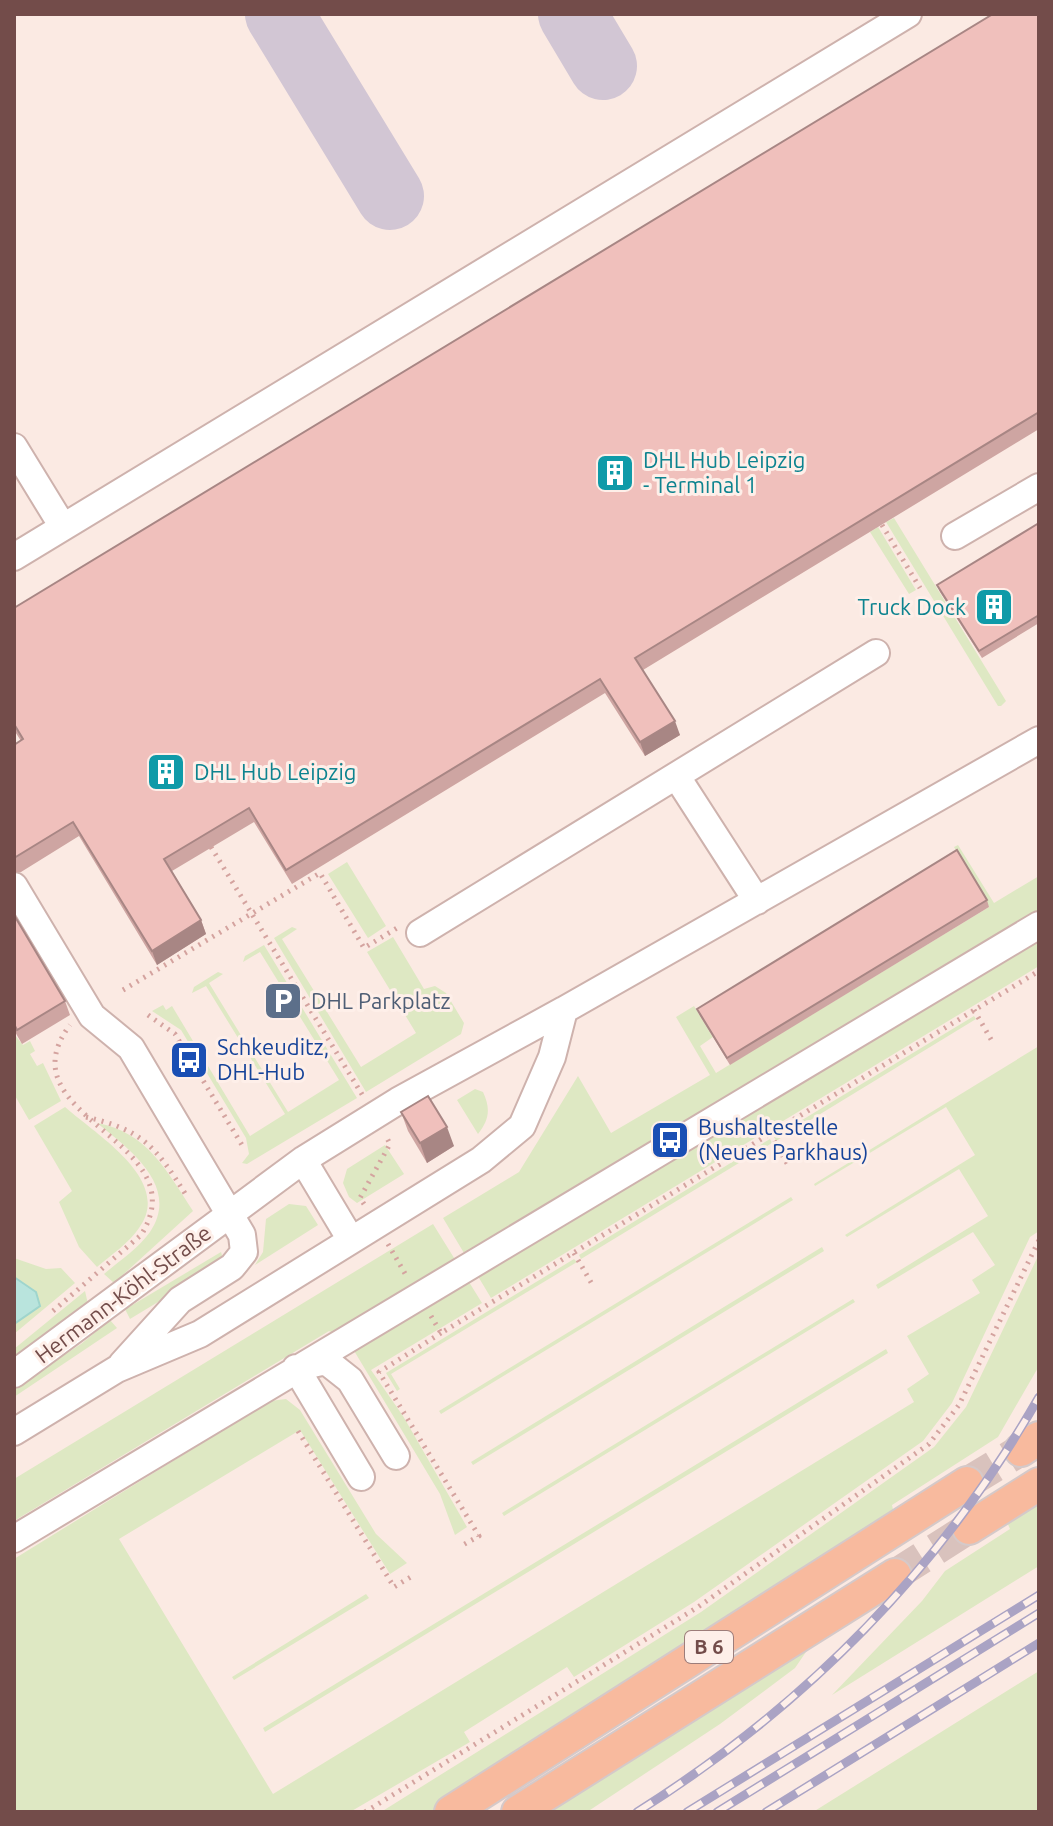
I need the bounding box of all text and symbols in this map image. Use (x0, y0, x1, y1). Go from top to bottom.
place label: DHL Hub Leipzig - Terminal 1 (643, 447, 805, 497)
building icon: DHL Hub Leipzig - Terminal 1 (594, 452, 636, 494)
building icon: Truck Dock (973, 586, 1015, 628)
place label: Truck Dock (857, 594, 966, 619)
building icon: DHL Hub Leipzig (145, 751, 187, 793)
place label: DHL Hub Leipzig (194, 759, 356, 784)
parking icon: DHL Parkplatz (262, 980, 304, 1022)
place label: DHL Parkplatz (311, 988, 451, 1013)
place label: Schkeuditz, DHL-Hub (217, 1034, 329, 1084)
bus stop icon: Schkeuditz, DHL-Hub (168, 1039, 210, 1081)
place label: Bushaltestelle (Neues Parkhaus) (698, 1114, 868, 1165)
bus stop icon: Bushaltestelle (Neues Parkhaus) (649, 1119, 691, 1161)
street label: Hermann-Köhl-Straße (30, 1219, 215, 1368)
road number: B 6 (685, 1631, 733, 1663)

